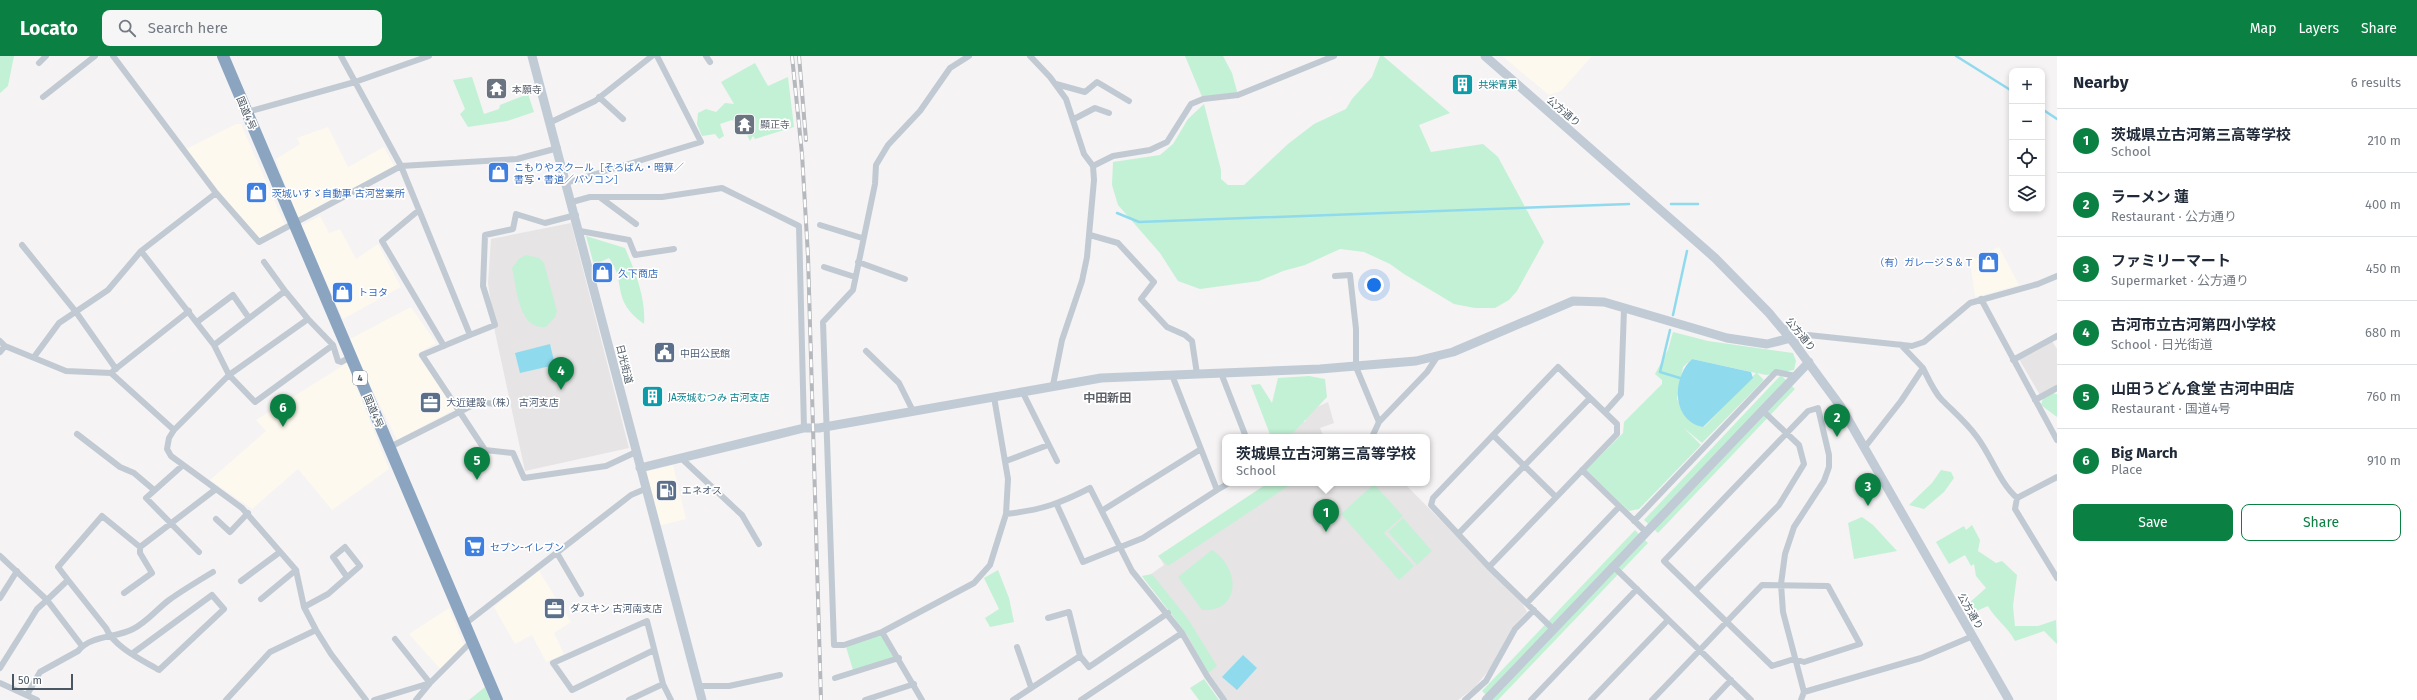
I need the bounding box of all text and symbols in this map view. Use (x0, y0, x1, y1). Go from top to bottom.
search box (102, 10, 382, 46)
text: Locato (20, 17, 78, 40)
icon: search (116, 17, 138, 39)
text: Search here (148, 19, 228, 37)
text: Map (2250, 20, 2276, 37)
text: Layers (2298, 20, 2339, 37)
text: Share (2361, 20, 2397, 37)
map controls (2009, 68, 2045, 212)
button: + (2009, 68, 2045, 104)
building icon: 共栄青果 (1450, 71, 1476, 97)
text: Nearby (2073, 72, 2128, 93)
text: 6 results (2351, 75, 2401, 90)
temple icon: 本願寺 (484, 76, 510, 102)
place label: 共栄青果 (1478, 79, 1518, 91)
place label: 本願寺 (512, 84, 542, 96)
street label: 公方通り (1544, 94, 1582, 129)
street label: 国道4号 (234, 95, 259, 132)
button: − (2009, 104, 2045, 140)
temple icon: 顯正寺 (732, 111, 758, 137)
place label: 顯正寺 (760, 119, 790, 131)
text: 茨城県立古河第三高等学校 (2111, 126, 2291, 144)
text: 1 (2083, 133, 2089, 148)
text: 210 m (2367, 133, 2401, 148)
button: locate (2009, 140, 2045, 176)
text: School (2111, 144, 2151, 159)
shop icon: こもりやスクール［そろばん・暗算／ 書写・書道／パソコン］ (486, 160, 512, 186)
place label: こもりやスクール［そろばん・暗算／ 書写・書道／パソコン］ (514, 162, 684, 186)
button: layers (2009, 176, 2045, 212)
shop icon: 茨城いすゞ自動車 古河営業所 (243, 180, 269, 206)
place label: 茨城いすゞ自動車 古河営業所 (272, 188, 405, 200)
text: ラーメン 蓮 (2111, 188, 2189, 206)
text: 2 (2083, 197, 2089, 212)
text: 400 m (2365, 197, 2401, 212)
text: Restaurant · 公方通り (2111, 209, 2237, 224)
shop icon: （有）ガレージＳ＆Ｔ (1976, 249, 2002, 275)
text: ファミリーマート (2111, 252, 2231, 270)
place label: （有）ガレージＳ＆Ｔ (1874, 257, 1974, 269)
shop icon: 久下商店 (590, 260, 616, 286)
text: 3 (2083, 261, 2089, 276)
text: 450 m (2366, 261, 2401, 276)
place label: 久下商店 (618, 268, 658, 280)
text: Supermarket · 公方通り (2111, 273, 2249, 288)
your location (1364, 275, 1384, 295)
shop icon: トヨタ (329, 279, 355, 305)
place label: トヨタ (358, 287, 388, 299)
street label: 公方通り (1783, 315, 1817, 354)
text: 古河市立古河第四小学校 (2111, 316, 2276, 334)
text: 4 (2082, 325, 2090, 340)
text: 680 m (2365, 325, 2401, 340)
text: School · 日光街道 (2111, 337, 2213, 352)
public building icon: 中田公民館 (651, 340, 677, 366)
street label: 日光街道 (613, 343, 635, 385)
place label: 中田公民館 (680, 348, 730, 360)
pin: 4 (548, 357, 574, 390)
road number: 4 (353, 371, 367, 385)
text: 山田うどん食堂 古河中田店 (2111, 380, 2295, 398)
building icon: JA茨城むつみ 古河支店 (639, 384, 665, 410)
office icon: 大近建設（株） 古河支店 (417, 389, 443, 415)
text: 5 (2083, 389, 2089, 404)
text: 760 m (2367, 389, 2401, 404)
district label: 中田新田 (1083, 391, 1131, 405)
place label: JA茨城むつみ 古河支店 (668, 392, 769, 404)
street label: 国道4号 (361, 393, 386, 430)
pin: 6 (270, 394, 296, 427)
place label: 大近建設（株） 古河支店 (446, 397, 559, 409)
text: Restaurant · 国道4号 (2111, 401, 2231, 416)
pin: 2 (1824, 404, 1850, 437)
popup (1222, 434, 1430, 486)
text: Big March (2111, 444, 2178, 462)
text: 茨城県立古河第三高等学校 (1236, 445, 1416, 463)
pin: 5 (464, 447, 490, 480)
text: 6 (2082, 453, 2090, 468)
text: 910 m (2367, 453, 2401, 468)
text: Place (2111, 462, 2142, 477)
text: School (1236, 463, 1276, 478)
pin: 3 (1855, 473, 1881, 506)
fuel station icon: エネオス (653, 477, 679, 503)
place label: エネオス (682, 485, 722, 497)
pin: 1 (1313, 499, 1339, 532)
button: Save (2073, 504, 2233, 541)
button: Share (2241, 504, 2401, 541)
supermarket icon: セブン-イレブン (462, 534, 488, 560)
place label: セブン-イレブン (490, 542, 564, 554)
street label: 公方通り (1955, 591, 1985, 632)
office icon: ダスキン 古河南支店 (542, 595, 568, 621)
place label: ダスキン 古河南支店 (570, 603, 662, 615)
scale bar (12, 672, 73, 691)
text: 50 m (18, 674, 42, 687)

